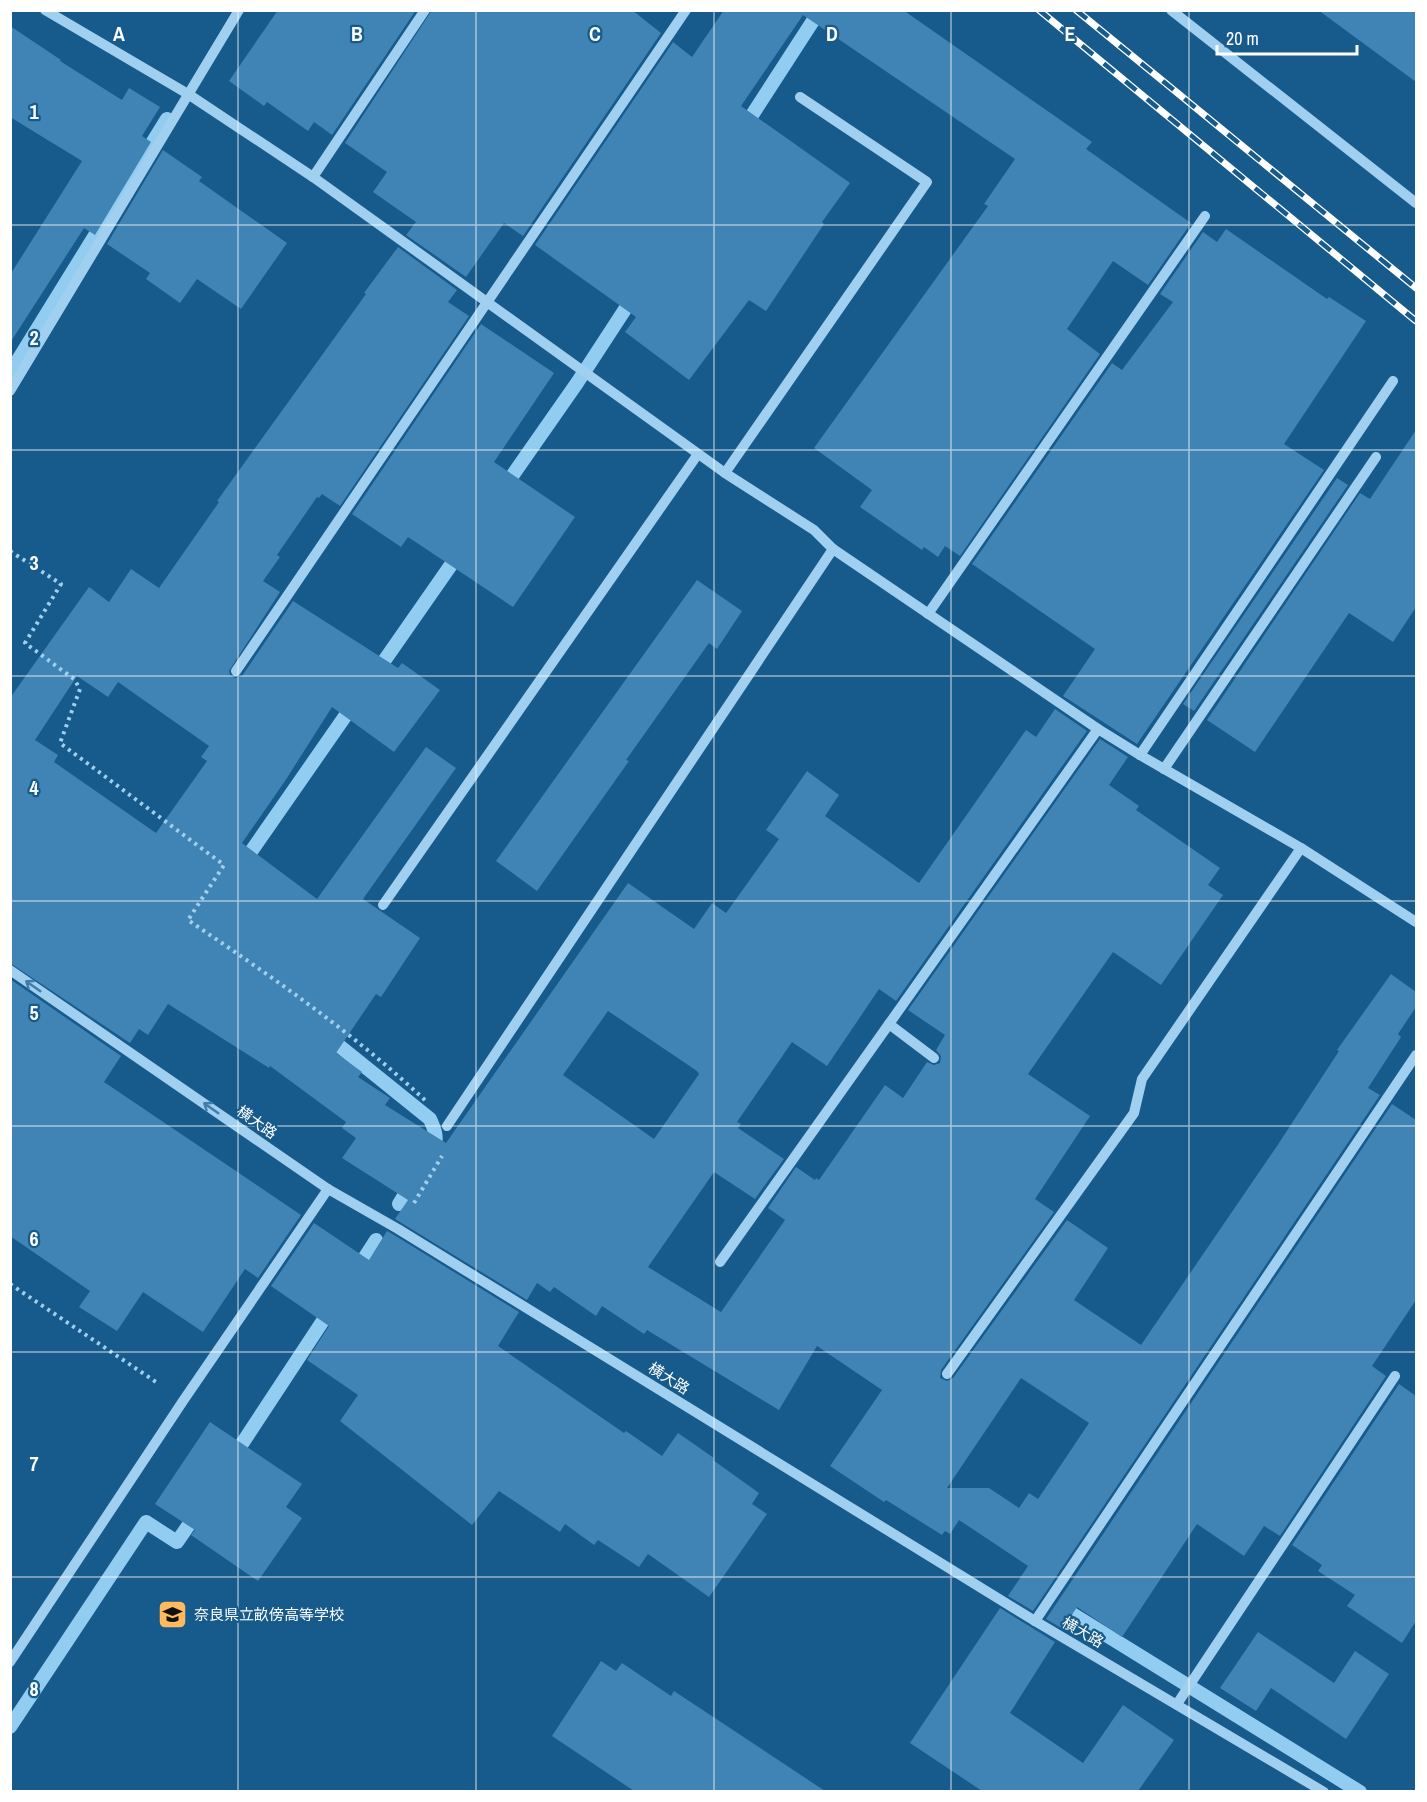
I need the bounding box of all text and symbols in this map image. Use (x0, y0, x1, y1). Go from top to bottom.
scale bar (1217, 18, 1356, 56)
text: A (113, 20, 125, 47)
text: B (351, 20, 363, 47)
text: C (589, 20, 601, 47)
text: D (826, 20, 838, 47)
text: E (1065, 20, 1076, 47)
text: 20 m (1226, 26, 1259, 51)
text: 1 (29, 98, 39, 125)
text: 2 (29, 324, 39, 351)
text: 3 (29, 549, 39, 576)
text: 4 (29, 774, 39, 801)
one-way arrow (26, 980, 42, 992)
text: 5 (29, 999, 39, 1026)
street label: 横大路 (233, 1100, 281, 1144)
one-way arrow (203, 1102, 220, 1114)
text: 6 (29, 1225, 39, 1252)
street label: 横大路 (644, 1357, 694, 1399)
text: 7 (29, 1450, 39, 1477)
school or university icon: 奈良県立畝傍高等学校 (157, 1598, 189, 1630)
place label: 奈良県立畝傍高等学校 (194, 1604, 344, 1625)
street label: 横大路 (1058, 1612, 1108, 1652)
text: 8 (29, 1675, 39, 1702)

